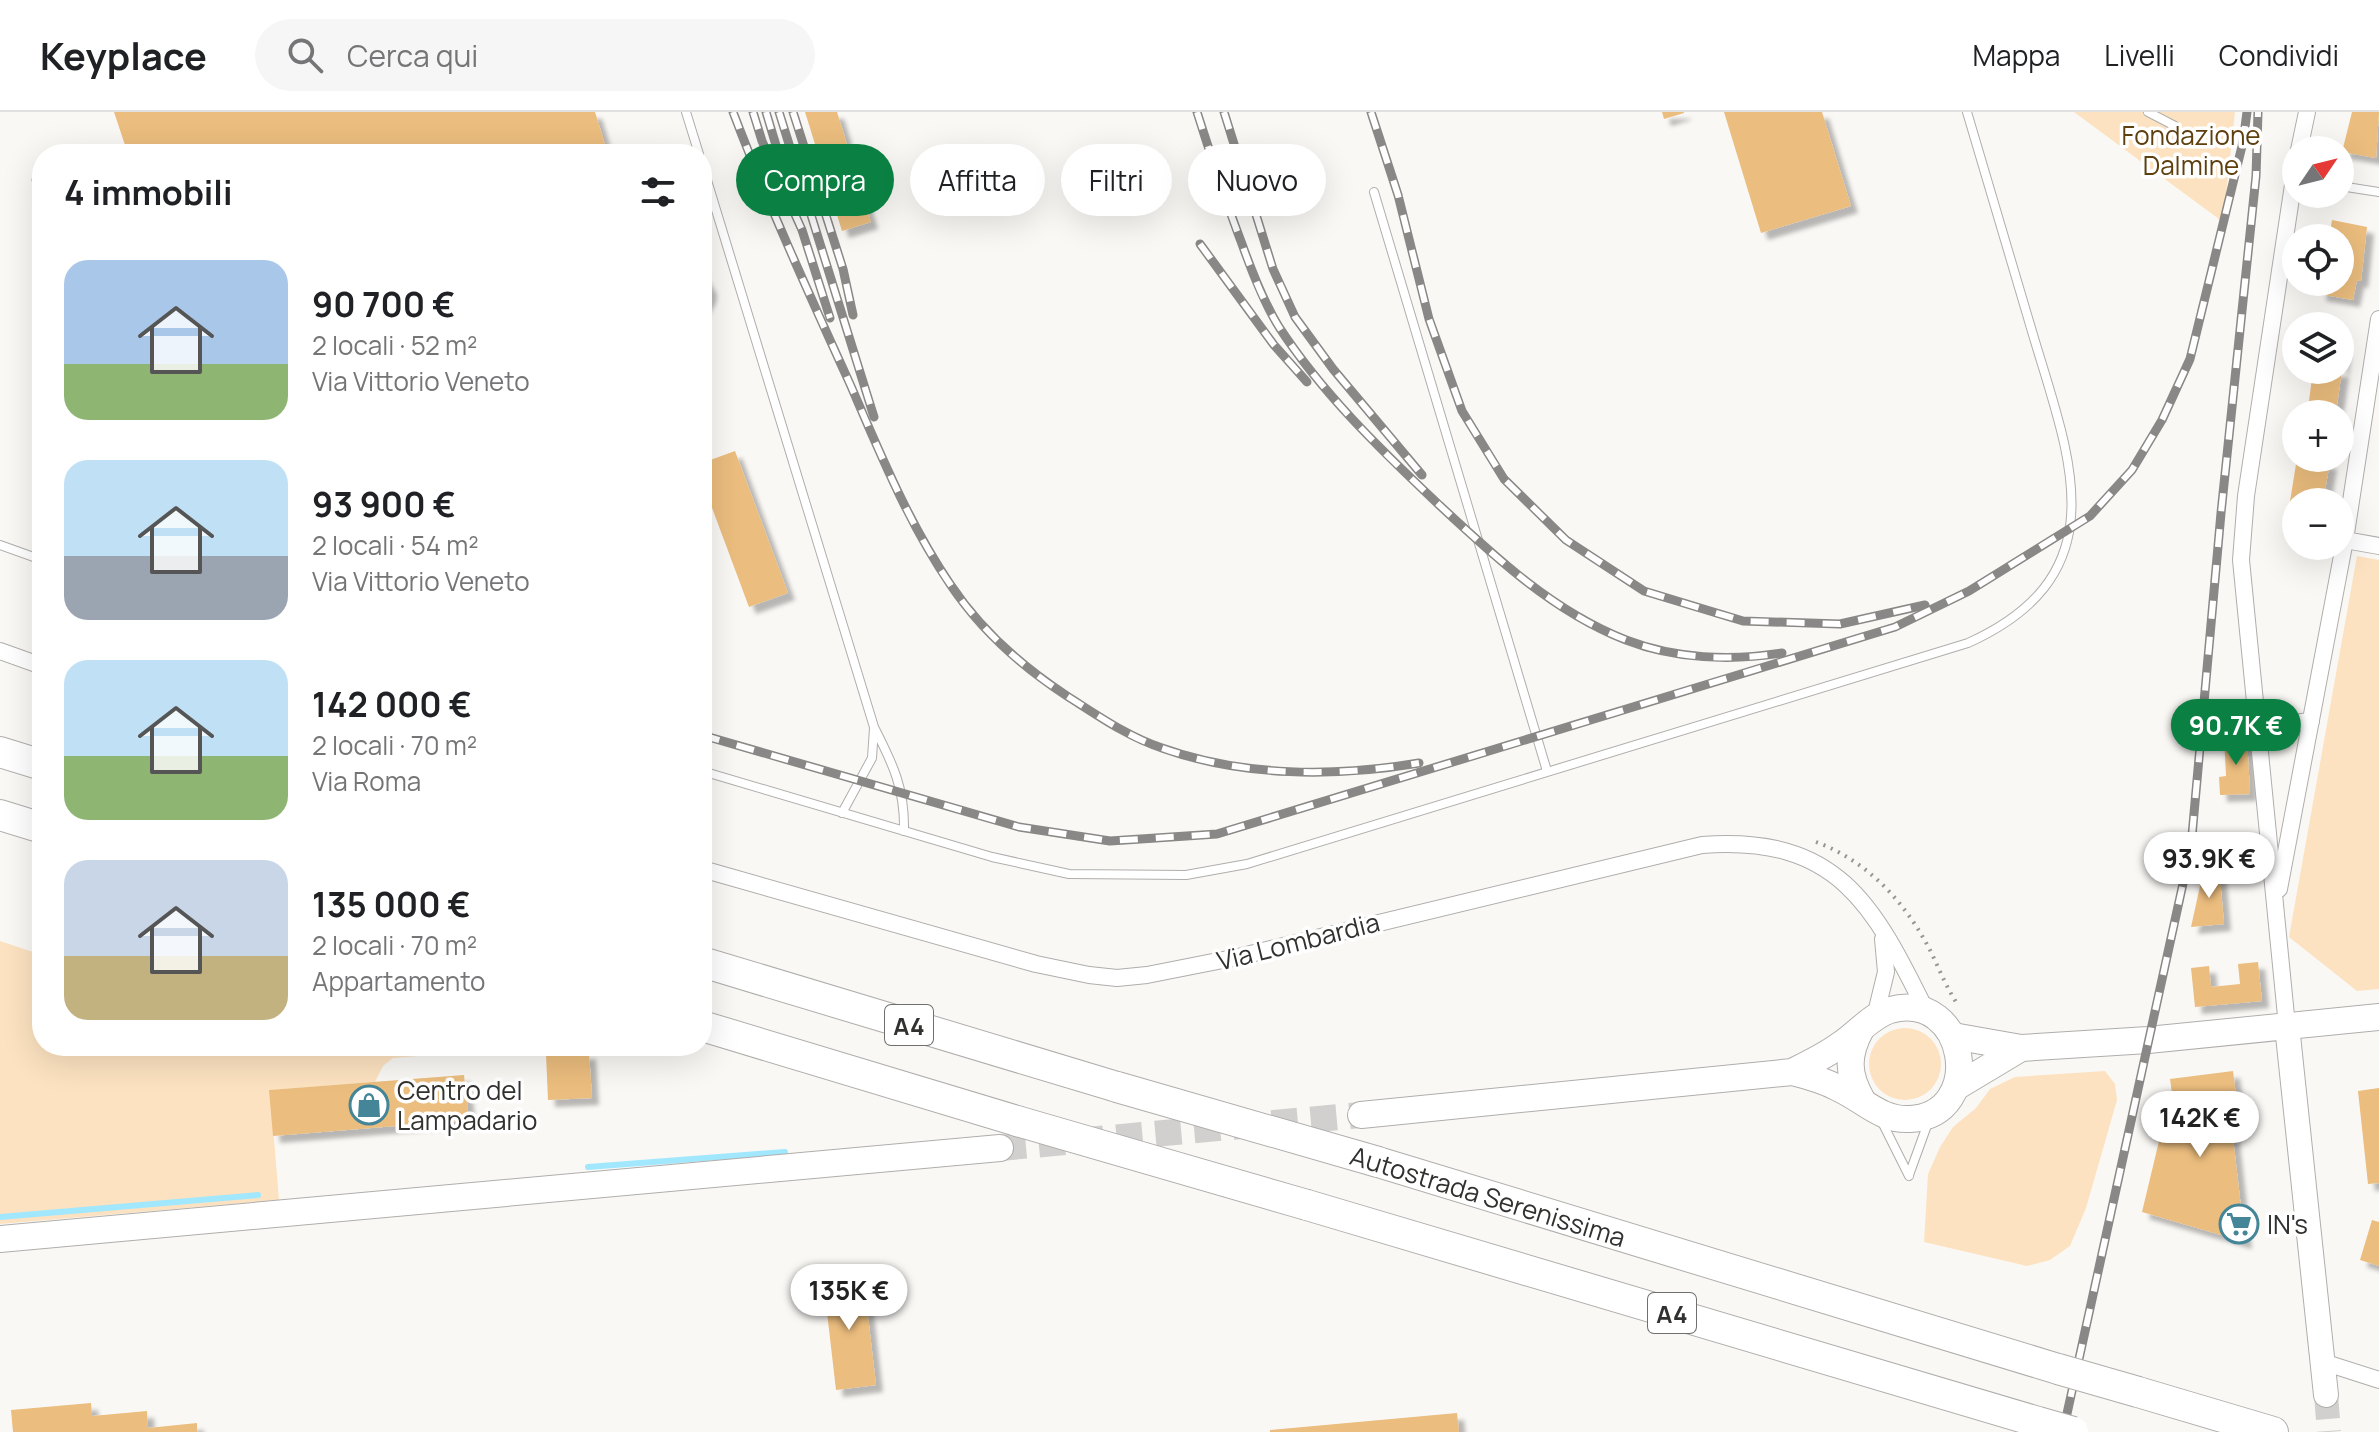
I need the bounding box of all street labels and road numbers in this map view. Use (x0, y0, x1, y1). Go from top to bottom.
street label: Via Lombardia (1213, 903, 1383, 979)
road number: A4 (885, 1005, 933, 1045)
street label: Autostrada Serenissima (1346, 1137, 1630, 1255)
road number: A4 (1648, 1293, 1696, 1333)

